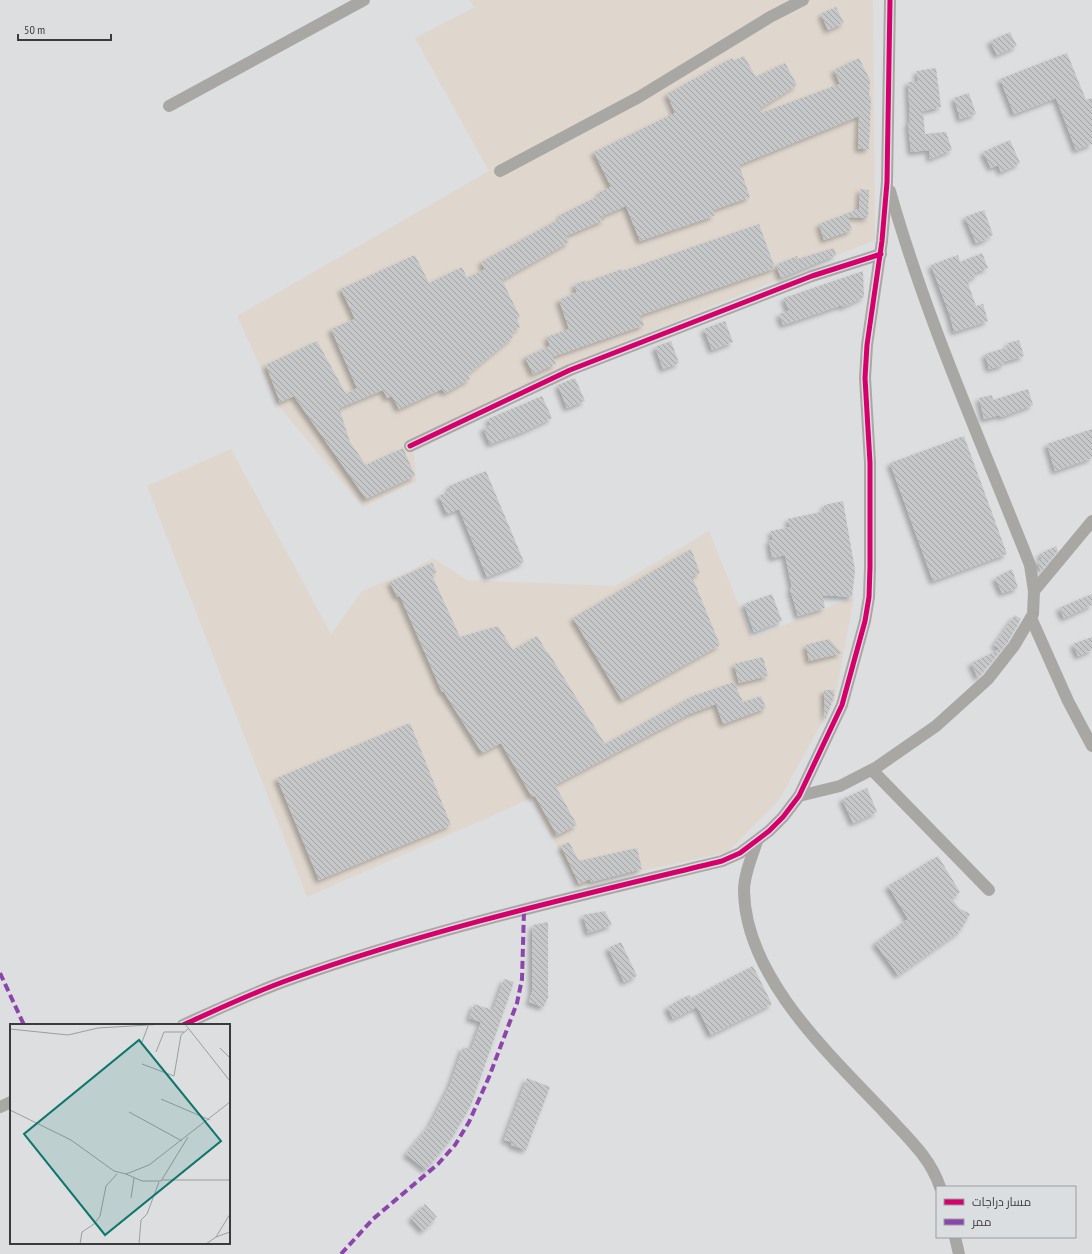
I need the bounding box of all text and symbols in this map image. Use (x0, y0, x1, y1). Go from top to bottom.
scale bar (18, 16, 111, 42)
text: 50 m (24, 22, 45, 37)
inset map (10, 1024, 230, 1244)
legend (936, 1186, 1076, 1238)
text: مسار دراجات (972, 1194, 1031, 1209)
text: ممر (971, 1214, 991, 1229)

